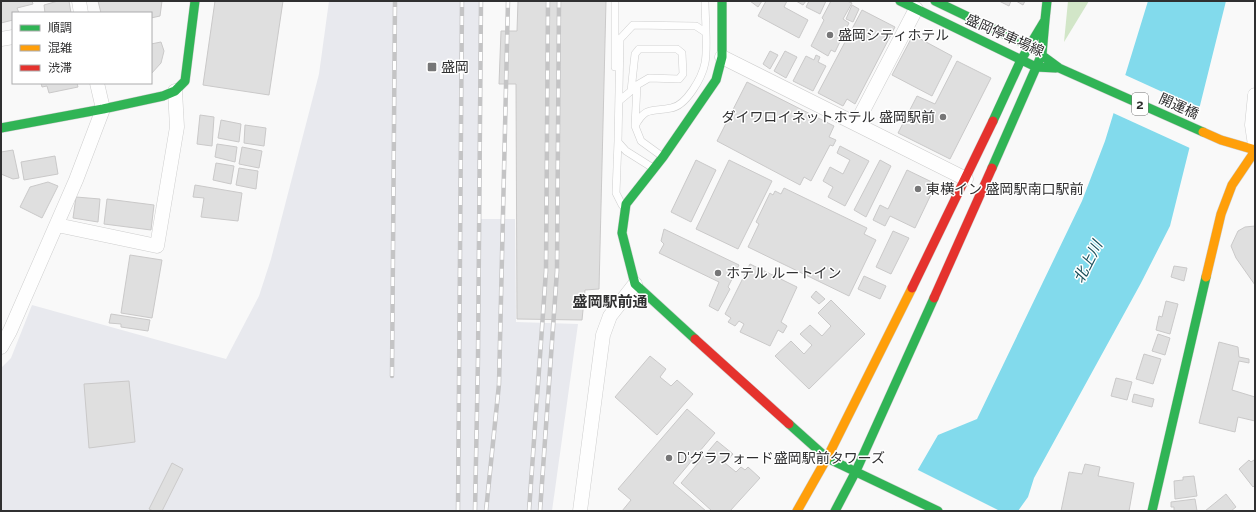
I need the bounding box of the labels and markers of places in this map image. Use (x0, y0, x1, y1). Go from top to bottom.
place label: 盛岡シティホテル (838, 27, 949, 43)
marker: 盛岡シティホテル (825, 30, 835, 40)
place label: 盛岡 (441, 59, 469, 75)
marker: 盛岡 (426, 61, 438, 73)
place label: ダイワロイネットホテル 盛岡駅前 (721, 109, 935, 125)
marker: ダイワロイネットホテル 盛岡駅前 (938, 112, 948, 122)
place label: 東横イン 盛岡駅南口駅前 (926, 181, 1084, 197)
marker: 東横イン 盛岡駅南口駅前 (913, 184, 923, 194)
place label: ホテル ルートイン (726, 265, 842, 281)
marker: ホテル ルートイン (713, 268, 723, 278)
place label: D'グラフォード盛岡駅前タワーズ (677, 450, 885, 466)
marker: D'グラフォード盛岡駅前タワーズ (664, 453, 674, 463)

